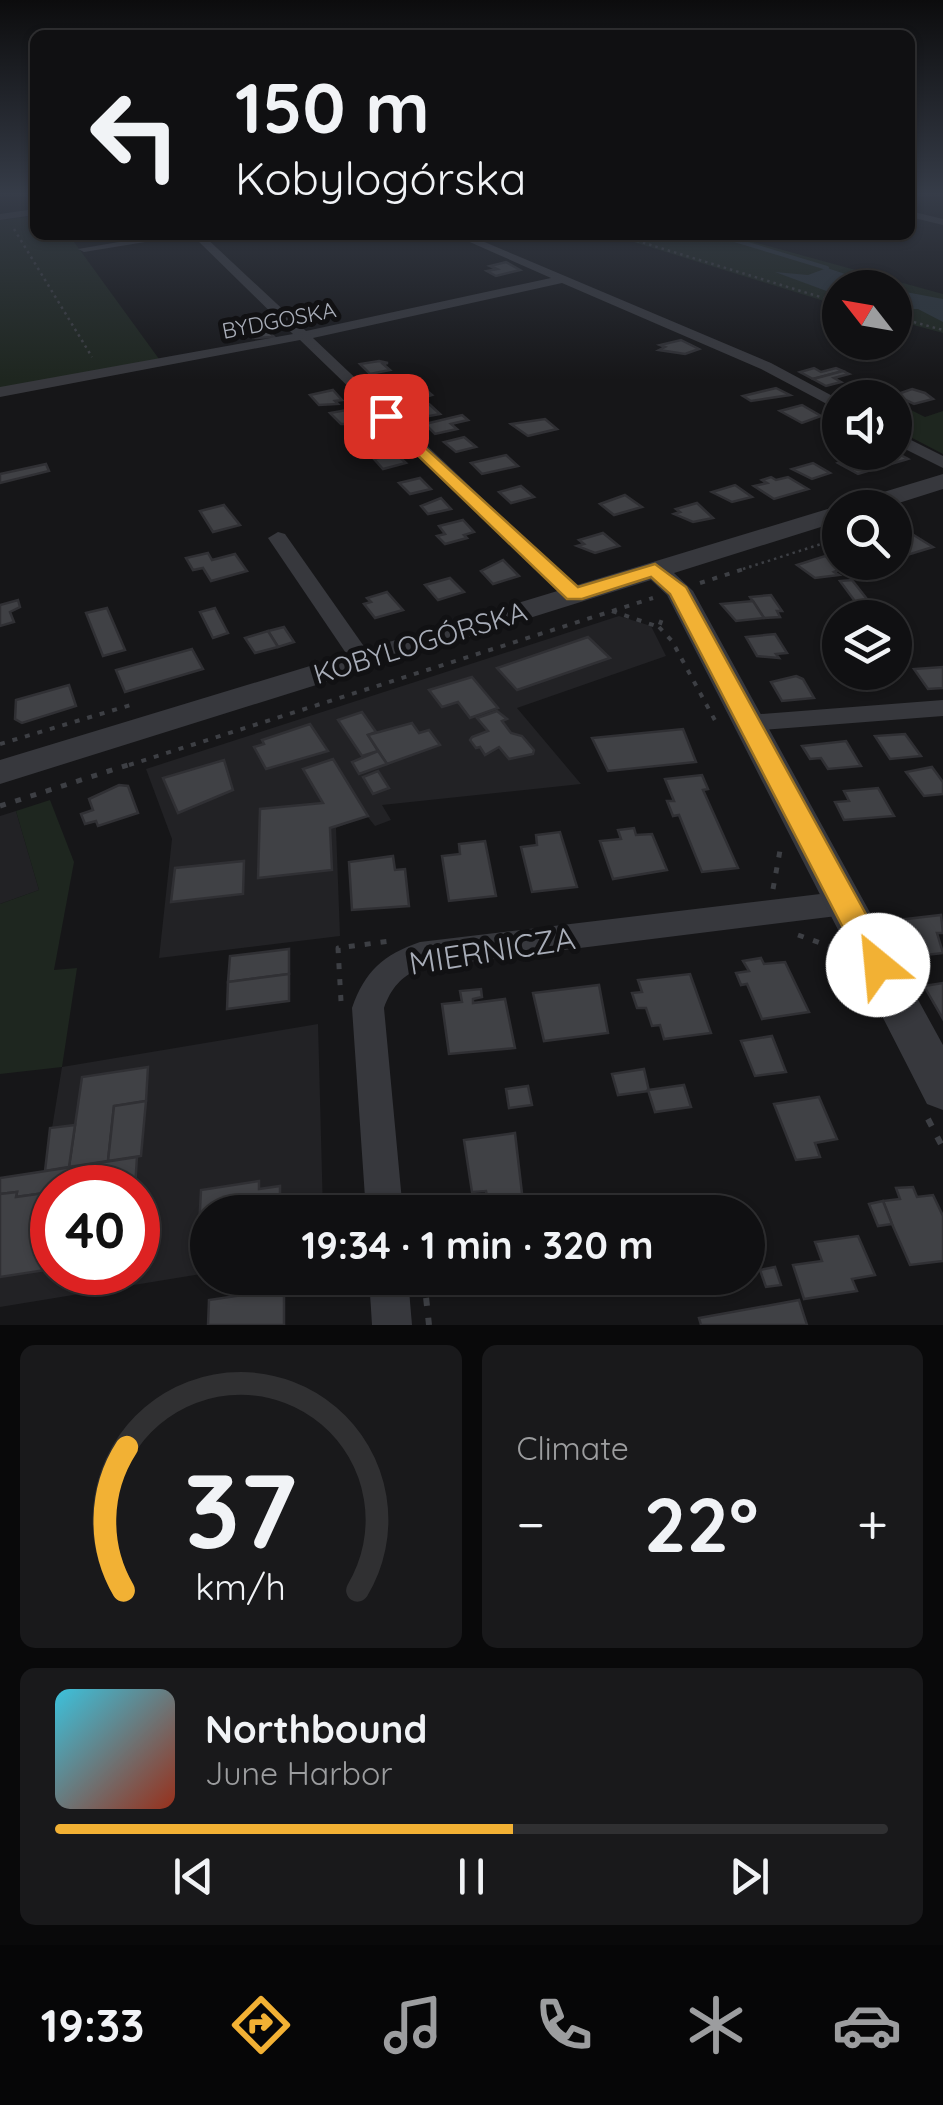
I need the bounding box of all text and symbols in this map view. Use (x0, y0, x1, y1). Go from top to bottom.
text: 150 m (235, 63, 430, 151)
icon: left (70, 70, 200, 200)
text: Kobylogórska (235, 150, 526, 206)
north arrow (822, 270, 912, 360)
map controls (822, 270, 912, 690)
street label: BYDGOSKA (220, 295, 338, 345)
pin (344, 374, 429, 459)
button: sound (822, 380, 912, 470)
icon: arrive (359, 389, 414, 444)
button: search (822, 490, 912, 580)
street label: KOBYLOGÓRSKA (309, 593, 531, 691)
button: layers (822, 600, 912, 690)
position arrow (826, 913, 930, 1017)
street label: MIERNICZA (406, 917, 578, 983)
speed limit sign: 40 (30, 1165, 160, 1295)
text: 19:34 · 1 min · 320 m (301, 1221, 654, 1269)
text: Climate (517, 1428, 629, 1468)
text: 37 (184, 1444, 297, 1574)
text: 22° (644, 1477, 758, 1571)
text: − (517, 1489, 545, 1558)
text: + (857, 1489, 888, 1558)
text: km/h (195, 1564, 286, 1609)
text: Northbound (205, 1705, 427, 1753)
text: June Harbor (205, 1753, 393, 1793)
icon: previous (166, 1849, 221, 1904)
icon: pause (444, 1849, 499, 1904)
icon: next (722, 1849, 777, 1904)
icon: directions (226, 1990, 296, 2060)
icon: music (378, 1990, 448, 2060)
icon: phone (529, 1990, 599, 2060)
icon: climate (681, 1990, 751, 2060)
icon: car (832, 1990, 902, 2060)
text: 19:33 (41, 1997, 144, 2053)

